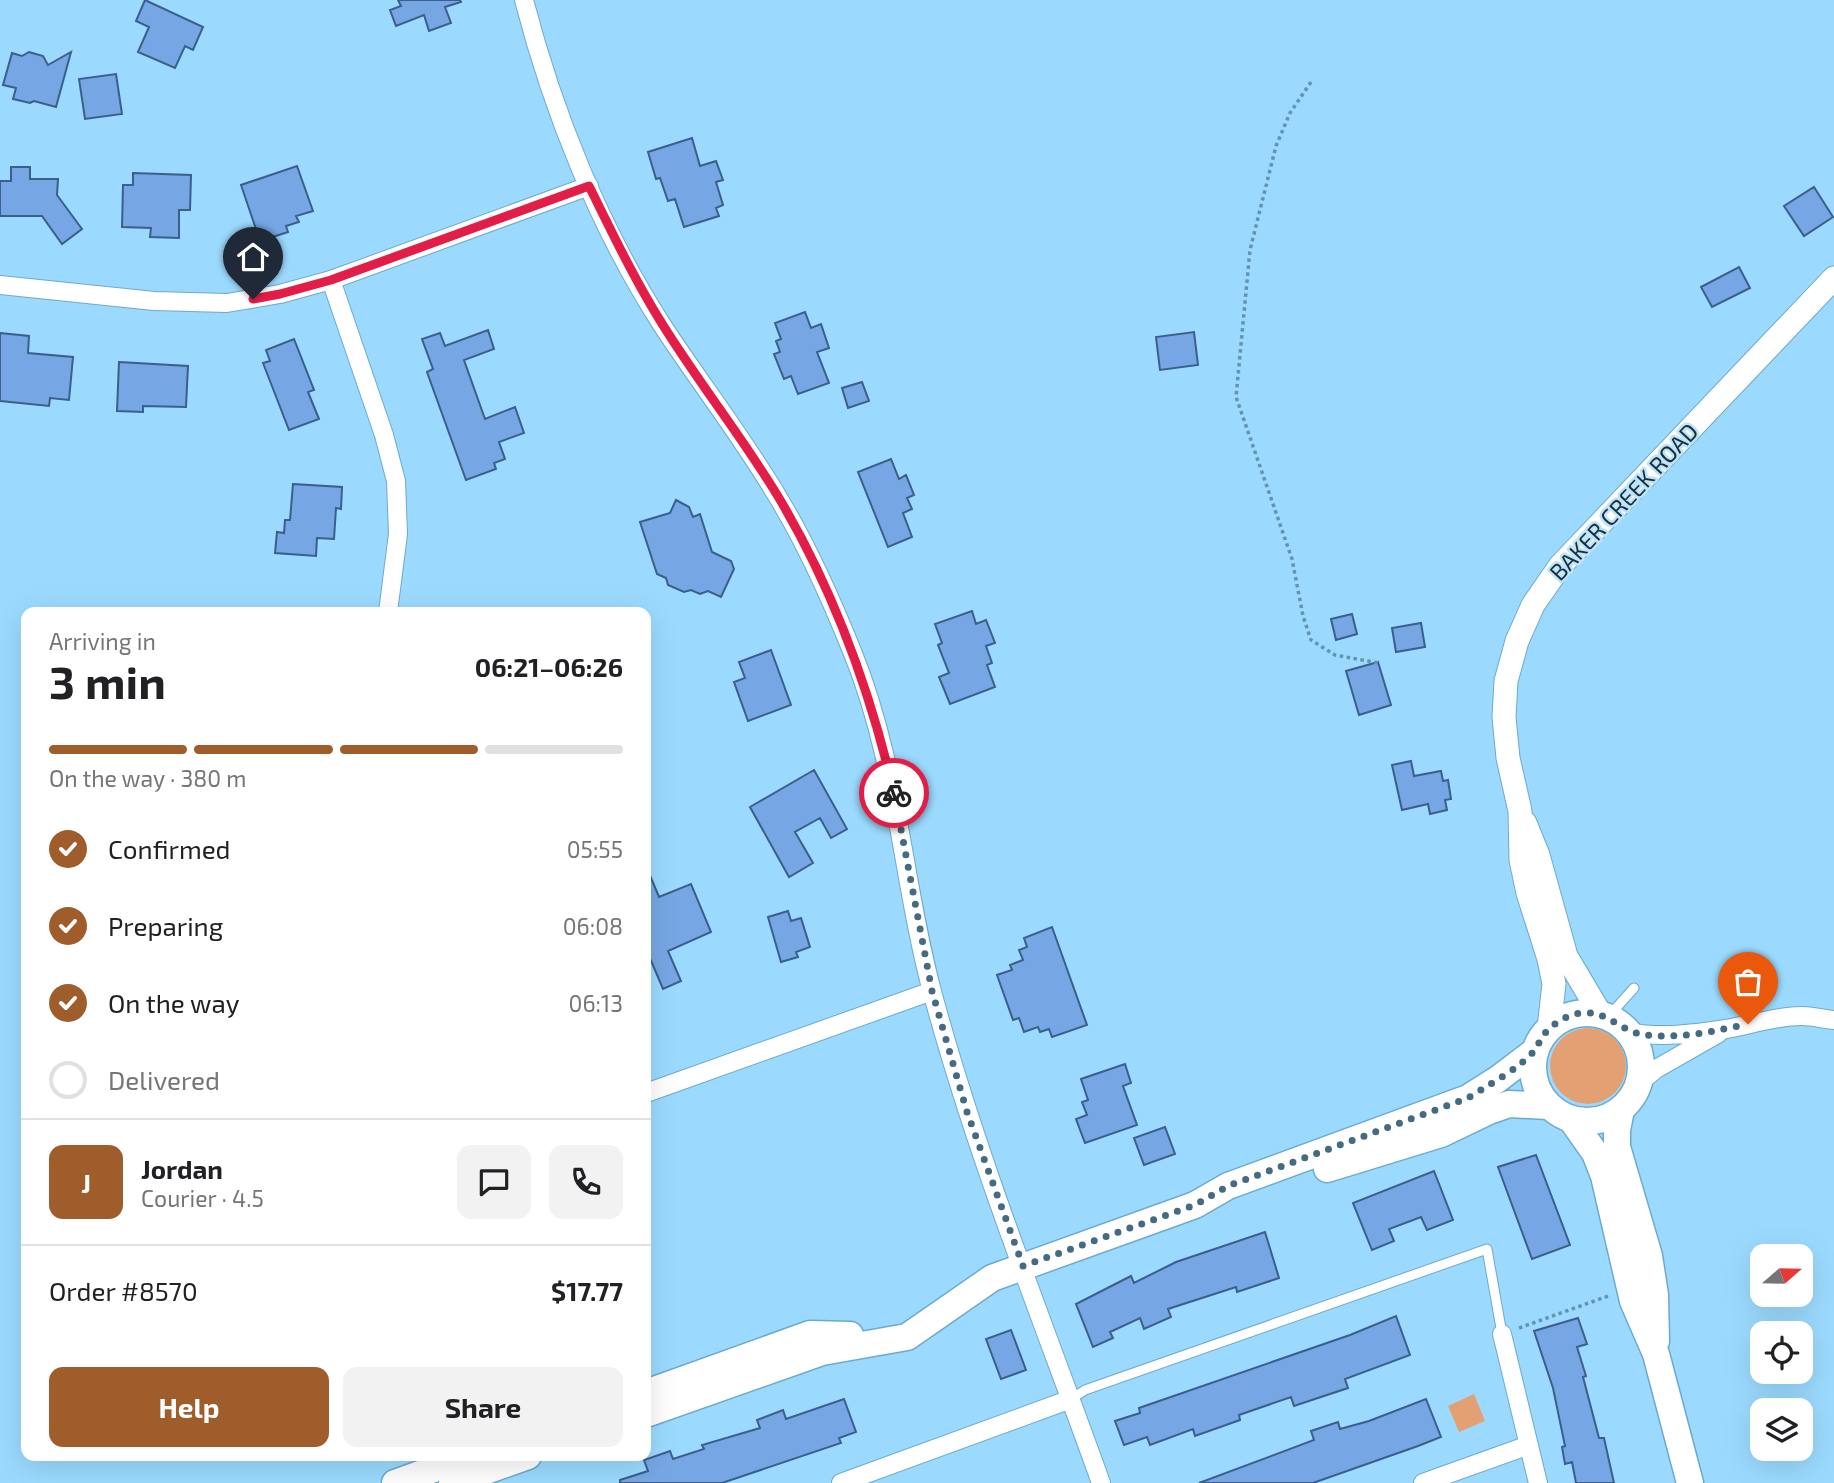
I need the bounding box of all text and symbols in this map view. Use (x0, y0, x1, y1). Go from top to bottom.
pin (223, 227, 283, 299)
icon: home (234, 238, 272, 276)
street label: BAKER CREEK ROAD (1543, 417, 1703, 586)
text: Arriving in (49, 627, 156, 655)
text: 06:21–06:26 (475, 651, 623, 682)
text: 3 min (49, 653, 166, 708)
courier (859, 758, 929, 828)
text: On the way · 380 m (49, 764, 246, 792)
icon: bike (875, 774, 913, 812)
icon: check (49, 830, 87, 868)
text: Confirmed (108, 833, 231, 864)
text: 05:55 (567, 835, 623, 863)
icon: check (49, 907, 87, 945)
text: Preparing (108, 910, 223, 941)
text: 06:08 (563, 912, 623, 940)
pin (1718, 952, 1778, 1024)
icon: bag (1729, 963, 1767, 1001)
icon: check (49, 984, 87, 1022)
text: On the way (108, 987, 239, 1018)
text: 06:13 (569, 989, 623, 1017)
text: Delivered (108, 1064, 220, 1095)
button: chat (457, 1145, 531, 1219)
button: phone (549, 1145, 623, 1219)
text: Jordan (141, 1153, 223, 1184)
text: J (81, 1167, 91, 1198)
text: Courier · 4.5 (141, 1184, 264, 1212)
north arrow (1750, 1244, 1813, 1307)
map controls (1750, 1244, 1813, 1461)
text: Order #8570 (49, 1275, 198, 1306)
text: $17.77 (551, 1275, 623, 1306)
button: locate (1750, 1321, 1813, 1384)
button: Help (49, 1367, 329, 1447)
button: Share (343, 1367, 623, 1447)
button: layers (1750, 1398, 1813, 1461)

